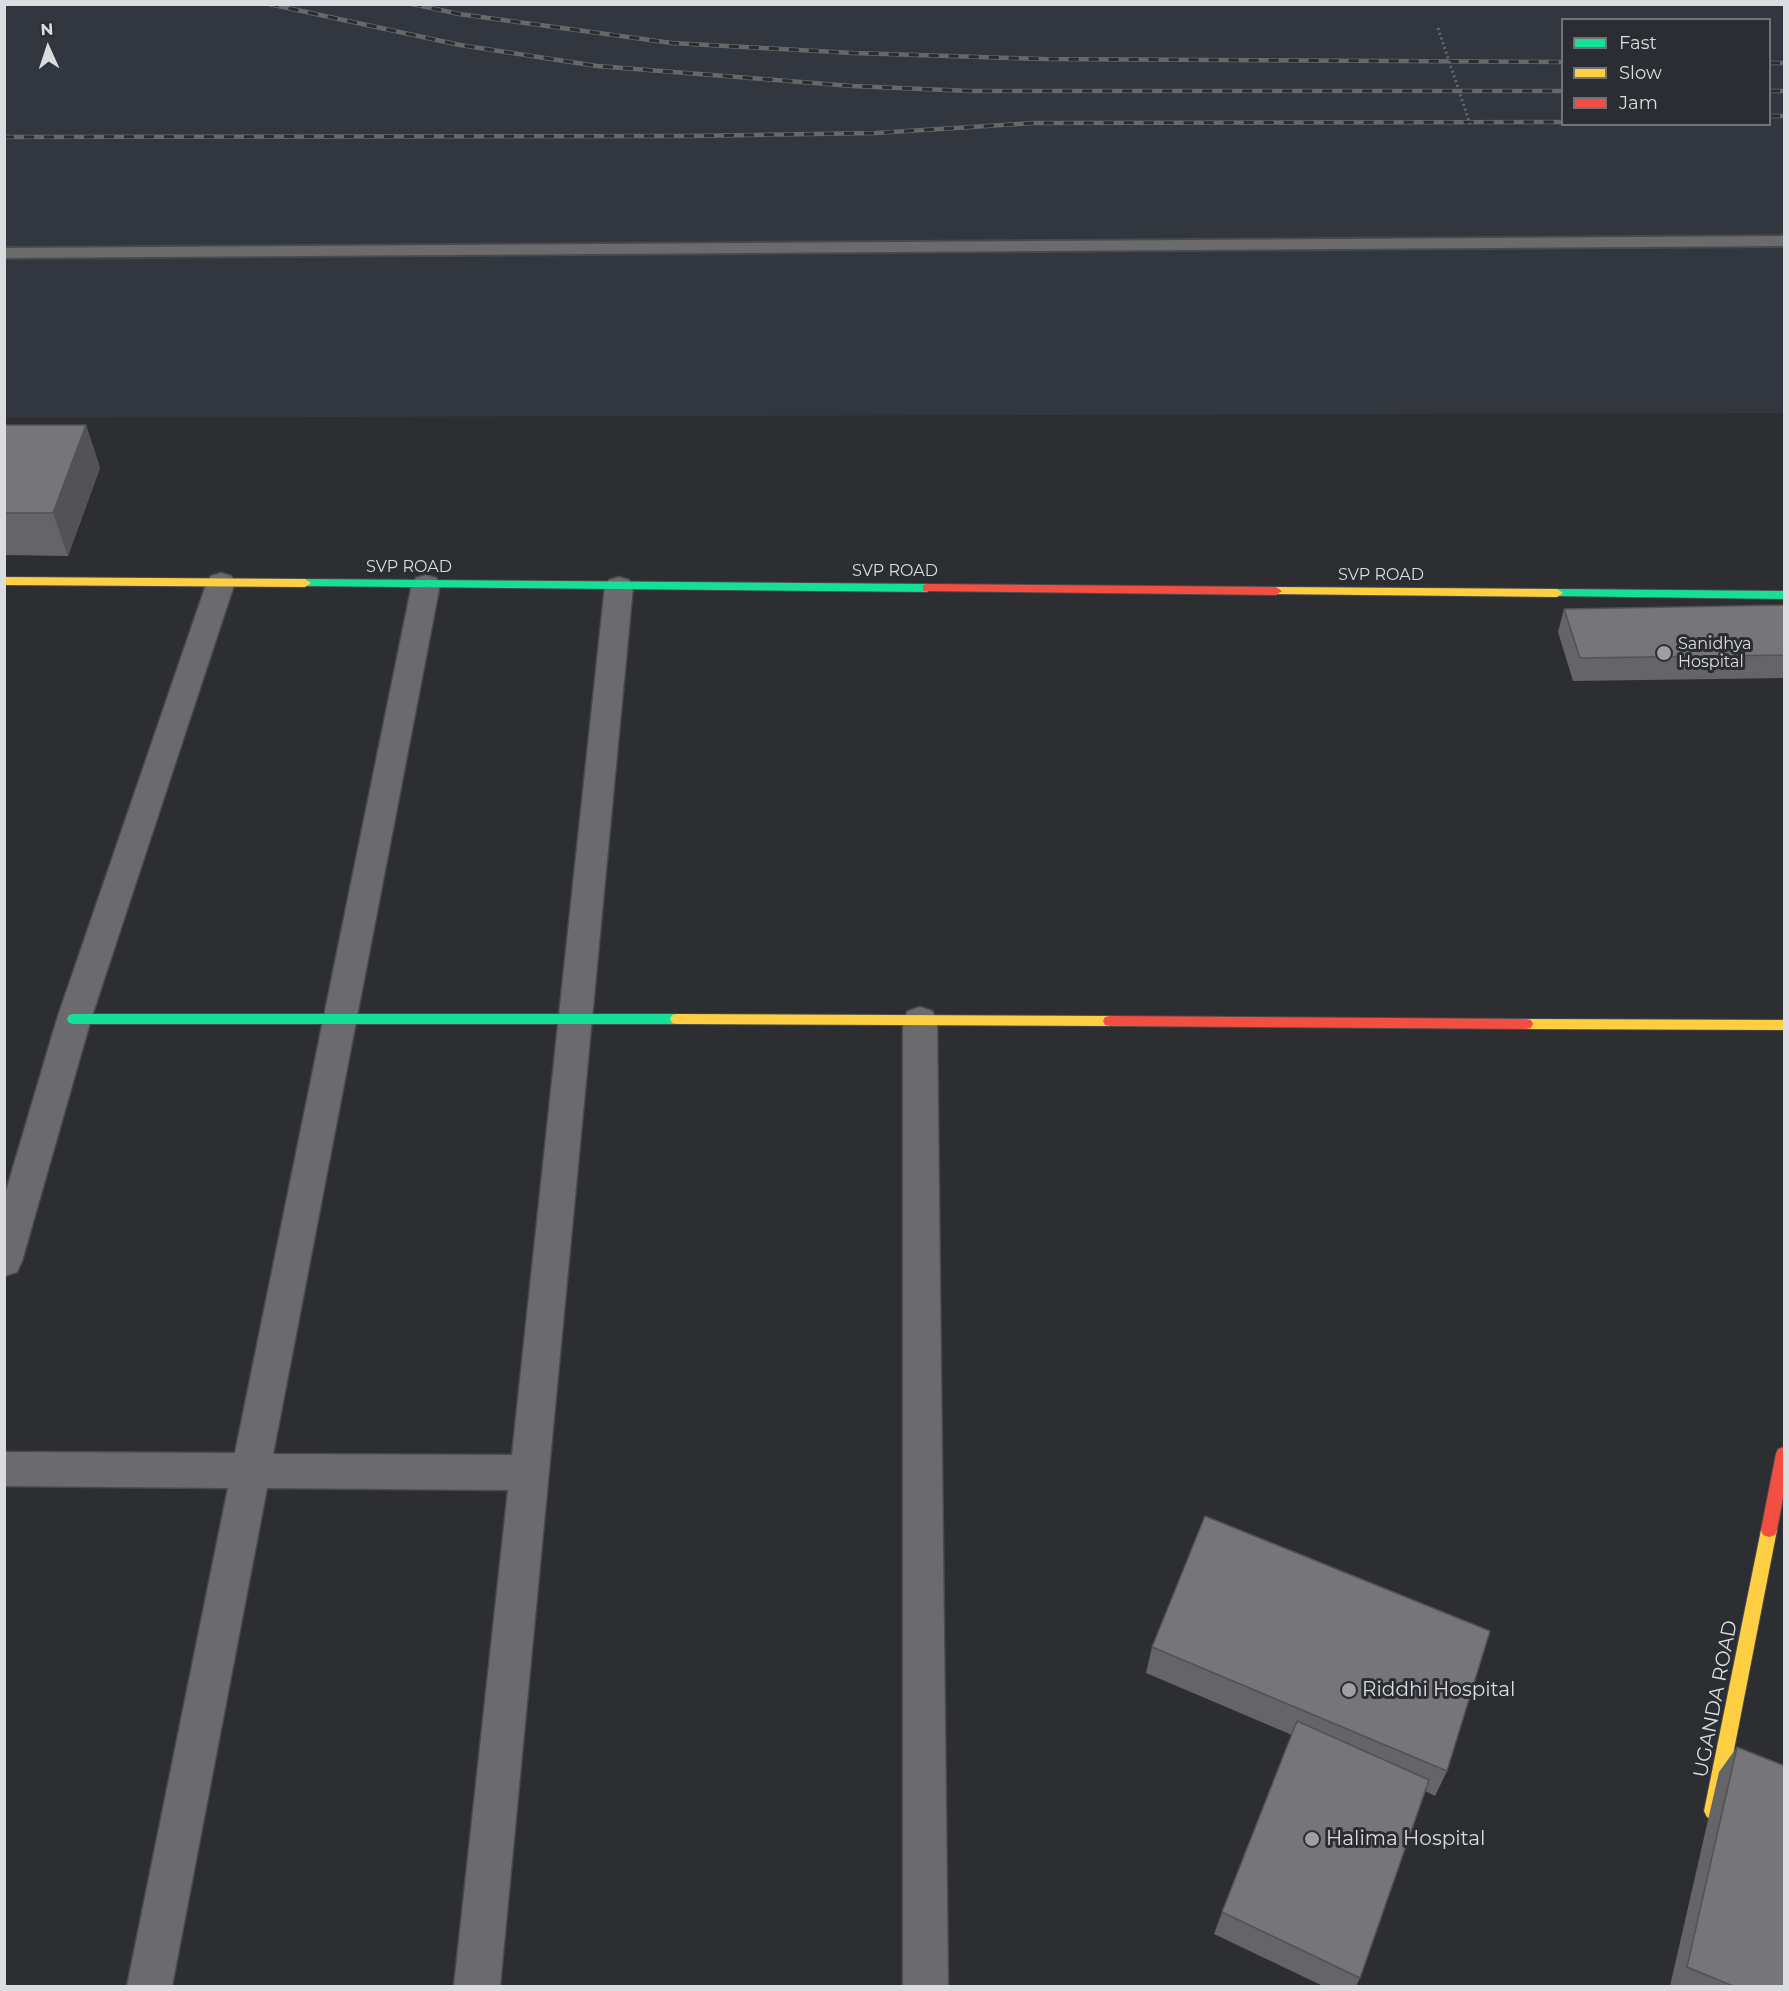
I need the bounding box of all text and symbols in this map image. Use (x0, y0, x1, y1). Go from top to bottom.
north arrow (18, 18, 78, 78)
legend (1561, 18, 1771, 126)
text: N (40, 20, 54, 39)
text: Fast (1619, 32, 1657, 54)
text: Slow (1619, 62, 1662, 84)
text: Jam (1619, 92, 1658, 114)
street label: SVP ROAD (366, 557, 452, 577)
street label: SVP ROAD (852, 561, 938, 581)
street label: SVP ROAD (1338, 565, 1424, 585)
place label: Sanidhya Hospital (1678, 634, 1752, 672)
marker: Sanidhya Hospital (1655, 644, 1673, 662)
street label: UGANDA ROAD (1689, 1618, 1743, 1780)
place label: Riddhi Hospital (1362, 1678, 1515, 1702)
marker: Riddhi Hospital (1340, 1681, 1358, 1699)
place label: Halima Hospital (1326, 1827, 1485, 1851)
marker: Halima Hospital (1303, 1830, 1321, 1848)

